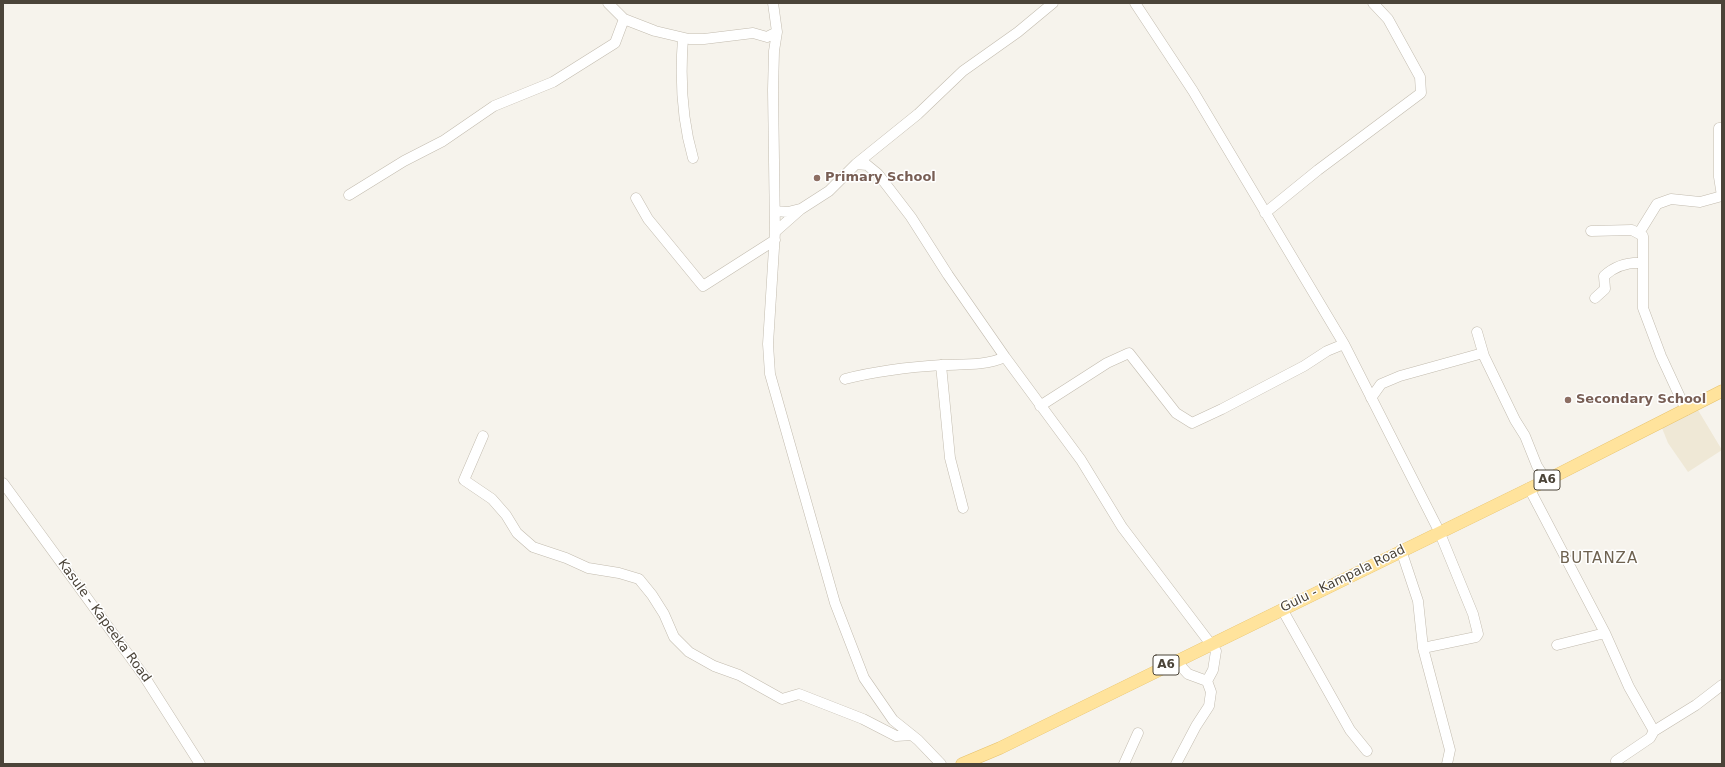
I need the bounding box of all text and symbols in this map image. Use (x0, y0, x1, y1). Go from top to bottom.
place label: Primary School (825, 170, 936, 186)
marker: Primary School (812, 173, 822, 183)
place label: Secondary School (1576, 392, 1706, 408)
marker: Secondary School (1563, 395, 1573, 405)
road number: A6 (1534, 470, 1560, 490)
street label: Gulu - Kampala Road (1278, 542, 1408, 616)
district label: BUTANZA (1560, 550, 1638, 568)
street label: Kasule - Kapeeka Road (54, 556, 154, 686)
road number: A6 (1153, 655, 1179, 675)

